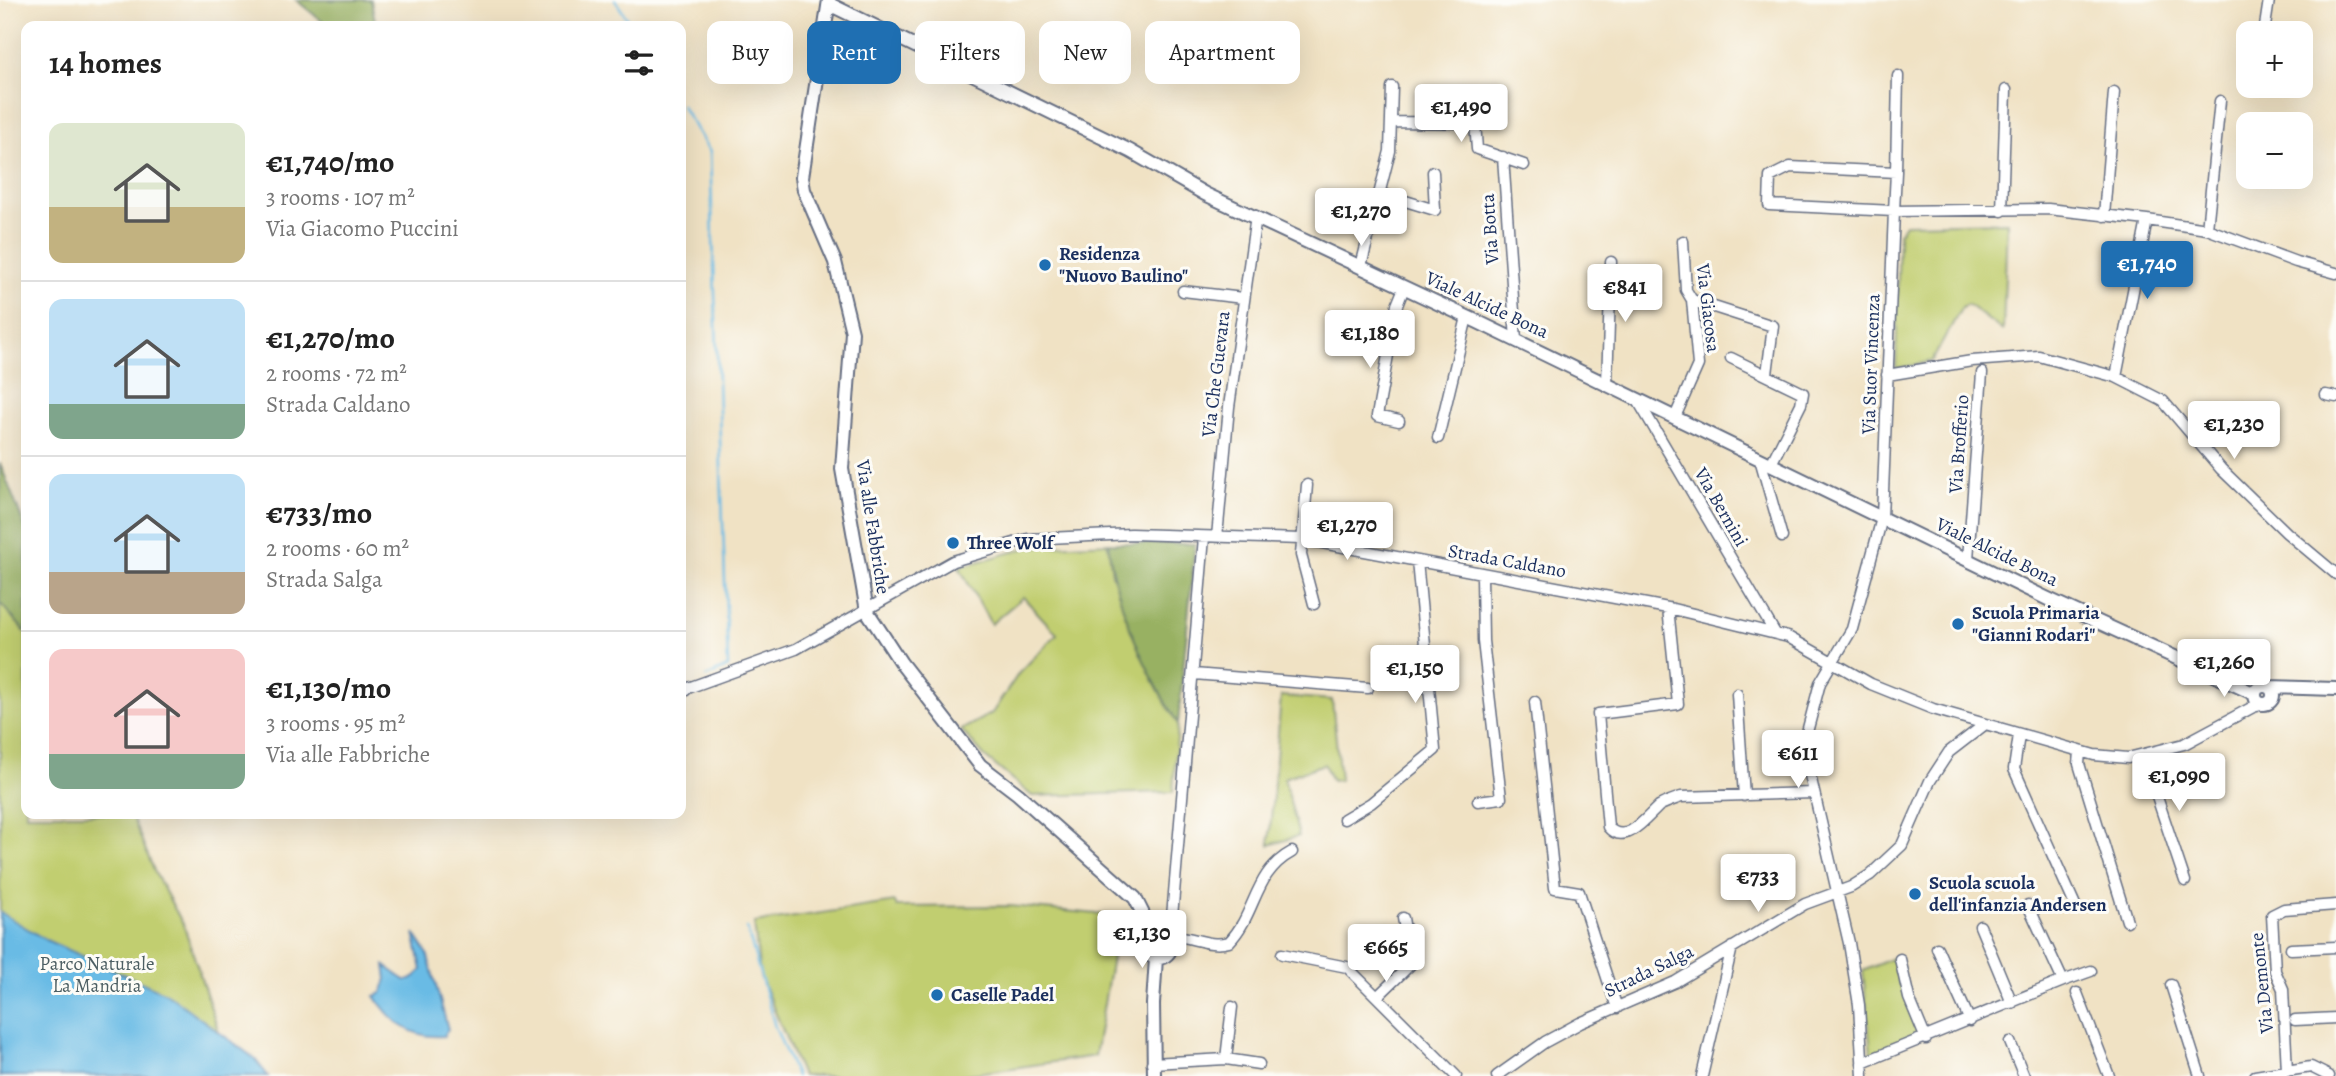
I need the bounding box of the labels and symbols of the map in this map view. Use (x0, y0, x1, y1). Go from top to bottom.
pin: €1,490 (1404, 85, 1518, 144)
pin: €1,270 (1304, 188, 1418, 248)
street label: Via Botta (1475, 193, 1506, 266)
place label: Residenza "Nuovo Baulino" (1059, 241, 1188, 289)
pin: €1,740 (2090, 242, 2204, 301)
marker: Residenza "Nuovo Baulino" (1037, 257, 1053, 273)
street label: Via Giacosa (1690, 261, 1726, 354)
pin: €841 (1584, 264, 1666, 324)
street label: Viale Alcide Bona (1420, 265, 1553, 345)
street label: Via Suor Vincenza (1856, 293, 1886, 436)
street label: Via Che Guevara (1195, 309, 1237, 440)
pin: €1,180 (1313, 310, 1427, 370)
street label: Via Brofferio (1943, 394, 1975, 495)
pin: €1,230 (2177, 402, 2291, 461)
street label: Via alle Fabbriche (849, 457, 896, 596)
street label: Via Bernini (1687, 462, 1754, 551)
pin: €1,270 (1290, 503, 1404, 562)
street label: Viale Alcide Bona (1931, 511, 2063, 593)
place label: Three Wolf (967, 530, 1056, 556)
marker: Three Wolf (945, 535, 961, 551)
street label: Strada Caldano (1446, 538, 1568, 584)
place label: Scuola Primaria "Gianni Rodari" (1972, 600, 2101, 648)
marker: Scuola Primaria "Gianni Rodari" (1950, 616, 1966, 632)
pin: €1,260 (2167, 640, 2281, 699)
pin: €1,150 (1358, 646, 1472, 705)
pin: €611 (1757, 730, 1839, 790)
pin: €1,090 (2122, 754, 2236, 813)
pin: €733 (1717, 855, 1799, 914)
place label: Scuola scuola dell'infanzia Andersen (1929, 870, 2107, 918)
marker: Scuola scuola dell'infanzia Andersen (1907, 886, 1923, 902)
pin: €1,130 (1085, 911, 1199, 970)
pin: €665 (1345, 925, 1427, 984)
street label: Via Demonte (2244, 931, 2280, 1036)
street label: Strada Salga (1600, 938, 1698, 1004)
park label: Parco Naturale La Mandria (40, 951, 154, 999)
place label: Caselle Padel (951, 982, 1054, 1008)
marker: Caselle Padel (929, 987, 945, 1003)

